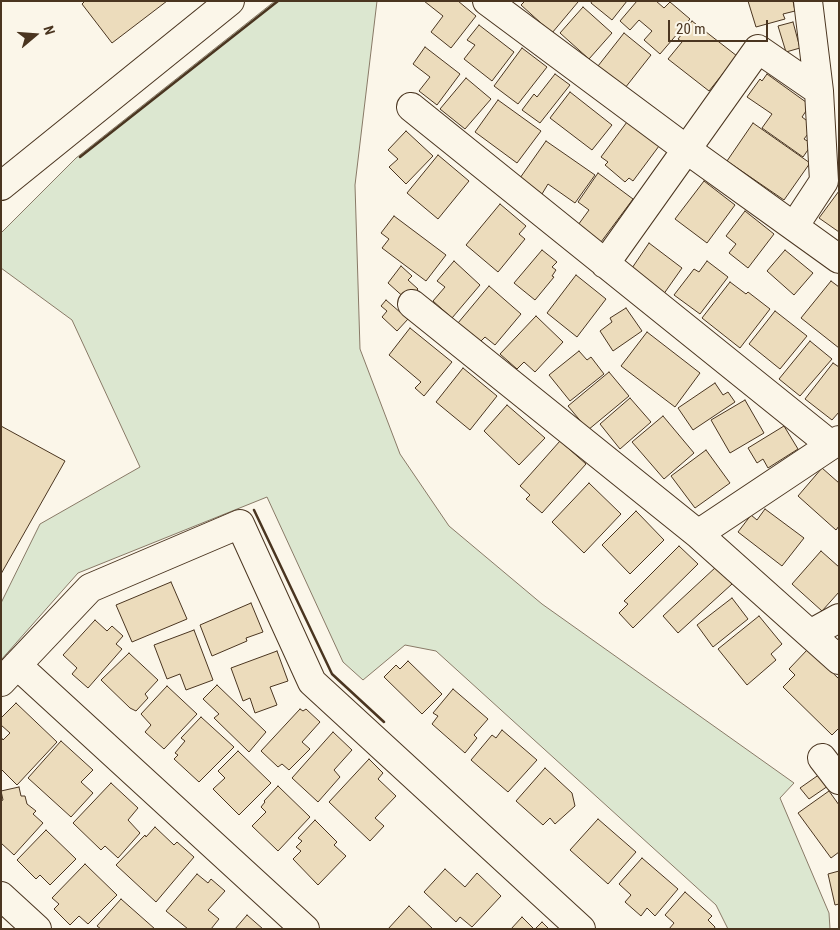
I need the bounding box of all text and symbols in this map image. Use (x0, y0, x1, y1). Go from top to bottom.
north arrow (10, 10, 60, 60)
scale bar (670, 10, 770, 42)
text: 20 m (676, 20, 706, 38)
text: N (40, 24, 58, 37)

